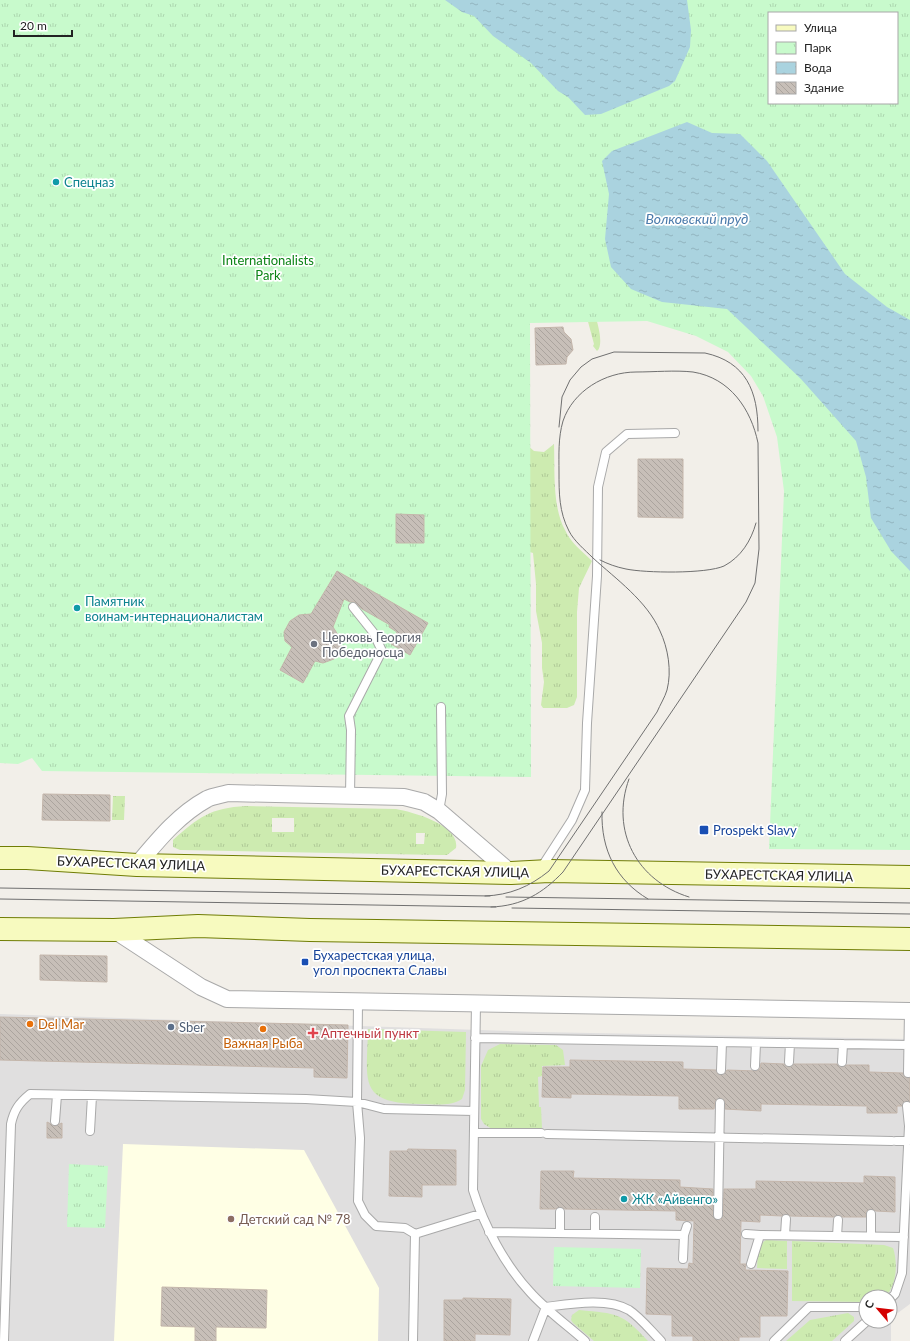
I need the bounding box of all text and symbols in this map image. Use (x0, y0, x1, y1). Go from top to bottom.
scale bar (14, 12, 72, 38)
legend (768, 12, 898, 104)
text: 20 m (20, 18, 47, 33)
text: Улица (804, 20, 837, 35)
text: Парк (804, 40, 832, 55)
text: Вода (804, 60, 832, 75)
text: Здание (804, 80, 844, 95)
place label: Спецназ (64, 174, 114, 190)
marker: Спецназ (51, 177, 61, 187)
water label: Волковский пруд (645, 210, 749, 227)
park label: Internationalists Park (222, 252, 314, 283)
place label: Памятник воинам-интернационалистам (85, 593, 263, 624)
marker: Памятник воинам-интернационалистам (72, 603, 82, 613)
place label: Церковь Георгия Победоносца (322, 629, 421, 660)
marker: Церковь Георгия Победоносца (309, 639, 319, 649)
place label: Prospekt Slavy (713, 822, 797, 838)
marker: Prospekt Slavy (698, 824, 710, 836)
street label: БУХАРЕСТСКАЯ УЛИЦА (57, 852, 206, 874)
street label: БУХАРЕСТСКАЯ УЛИЦА (381, 862, 529, 880)
street label: БУХАРЕСТСКАЯ УЛИЦА (705, 866, 853, 884)
place label: Бухарестская улица, угол проспекта Славы (313, 947, 447, 978)
marker: Бухарестская улица, угол проспекта Славы (300, 957, 310, 967)
place label: Del Mar (38, 1016, 84, 1032)
marker: Del Mar (25, 1019, 35, 1029)
place label: Sber (179, 1019, 205, 1035)
marker: Sber (166, 1022, 176, 1032)
marker: Важная Рыба (258, 1024, 268, 1034)
place label: Аптечный пункт (321, 1025, 420, 1041)
marker: Аптечный пункт (308, 1028, 318, 1038)
place label: Важная Рыба (223, 1035, 303, 1051)
place label: ЖК «Айвенго» (632, 1191, 718, 1207)
marker: ЖК «Айвенго» (619, 1194, 629, 1204)
place label: Детский сад № 78 (239, 1211, 351, 1227)
marker: Детский сад № 78 (226, 1214, 236, 1224)
north arrow (858, 1289, 898, 1329)
text: С (861, 1297, 877, 1310)

